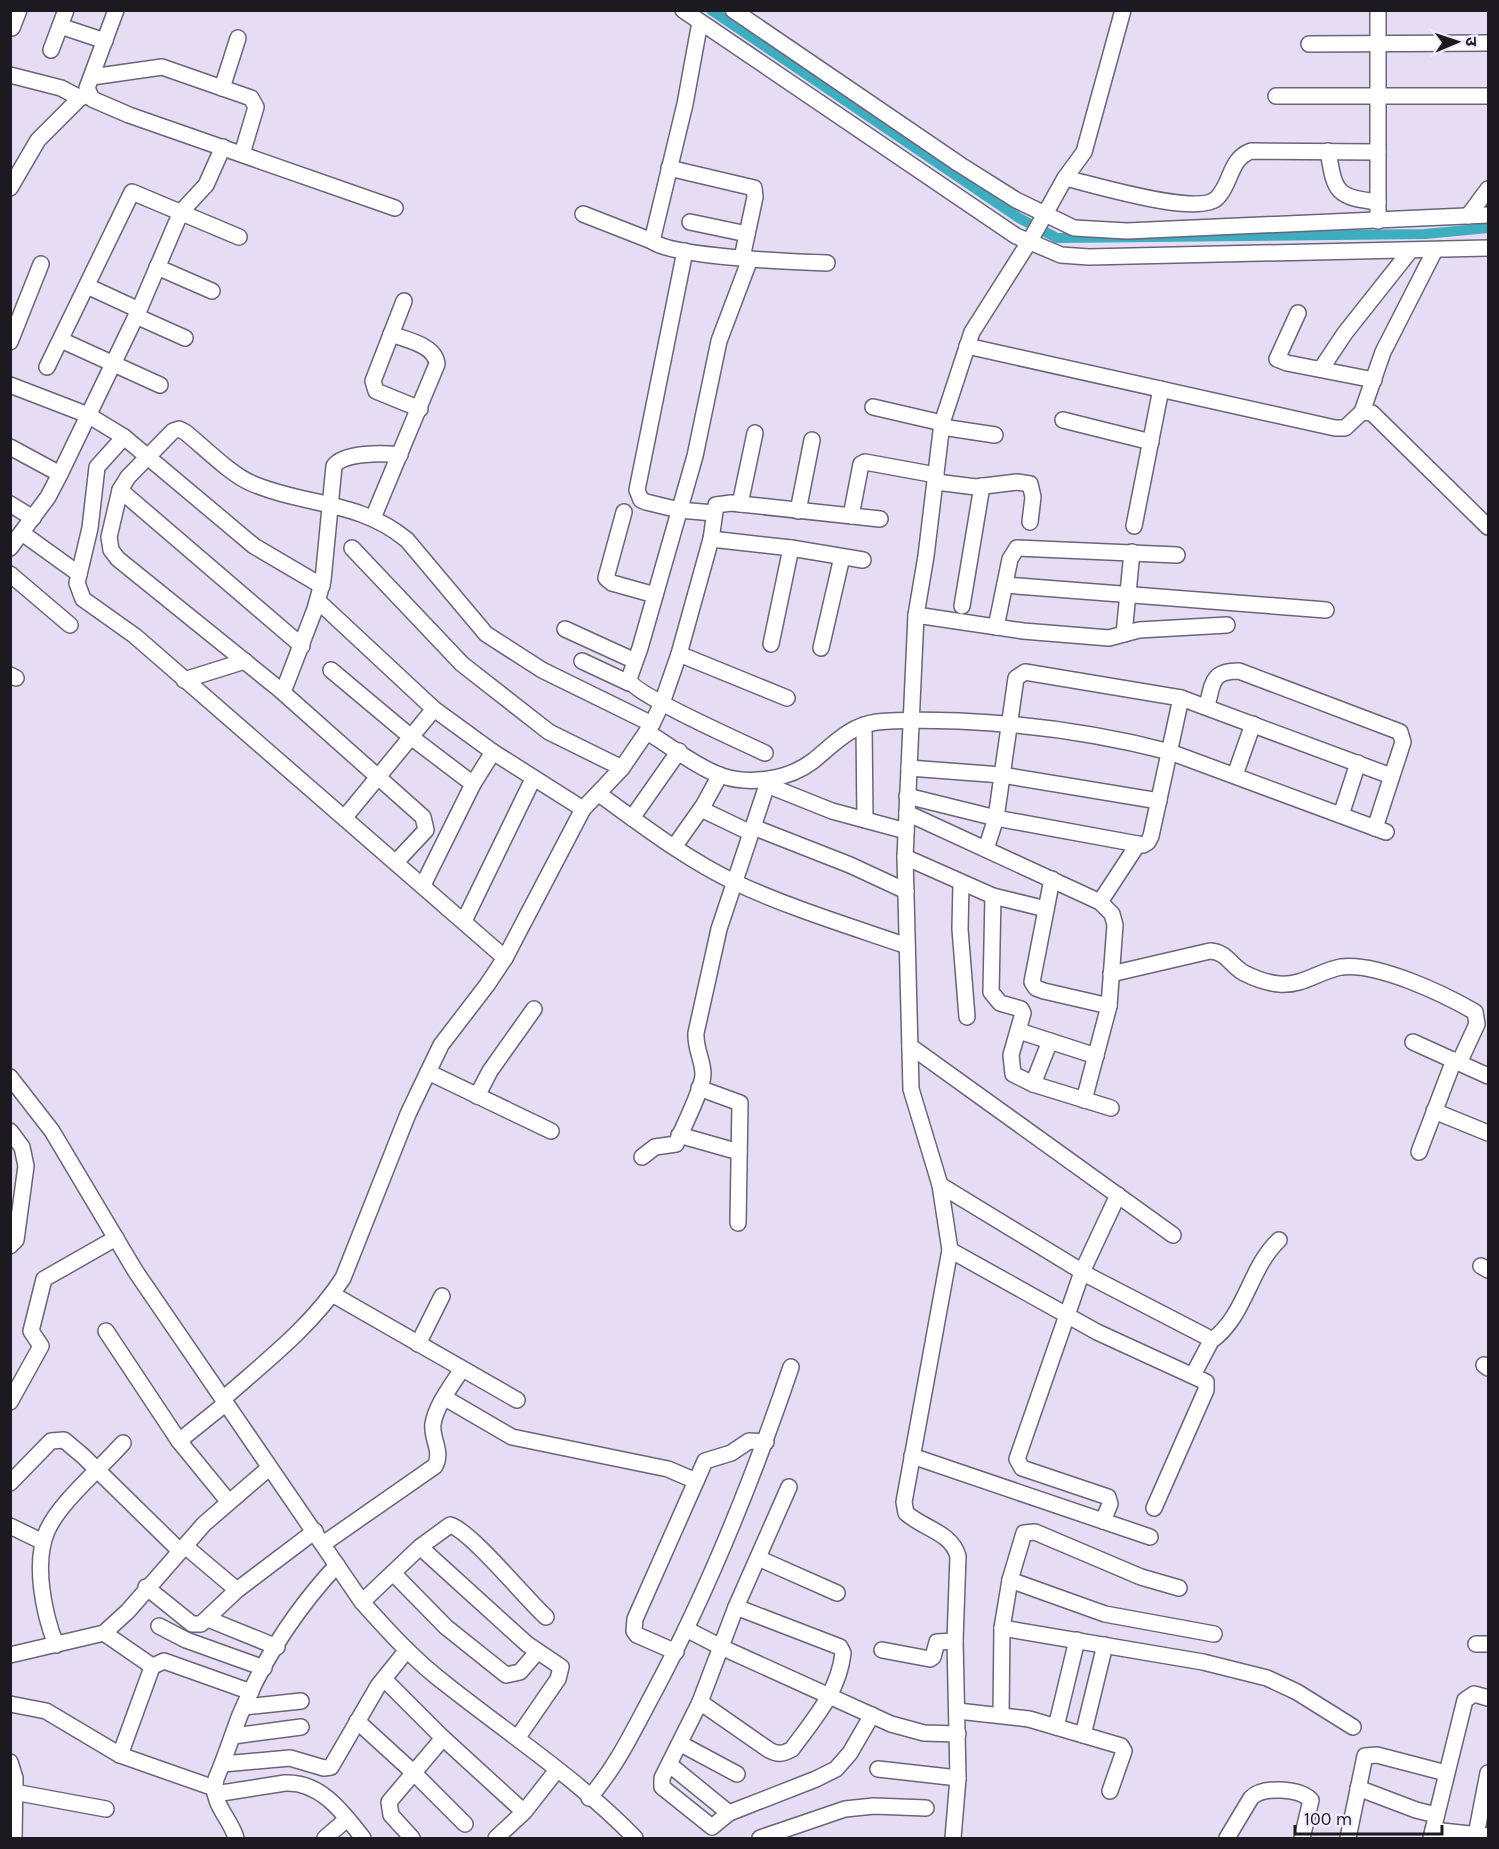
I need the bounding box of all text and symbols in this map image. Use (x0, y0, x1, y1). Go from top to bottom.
north arrow (1427, 12, 1487, 72)
text: उ (1462, 36, 1481, 47)
scale bar (1295, 1798, 1442, 1836)
text: 100 m (1304, 1808, 1352, 1830)

